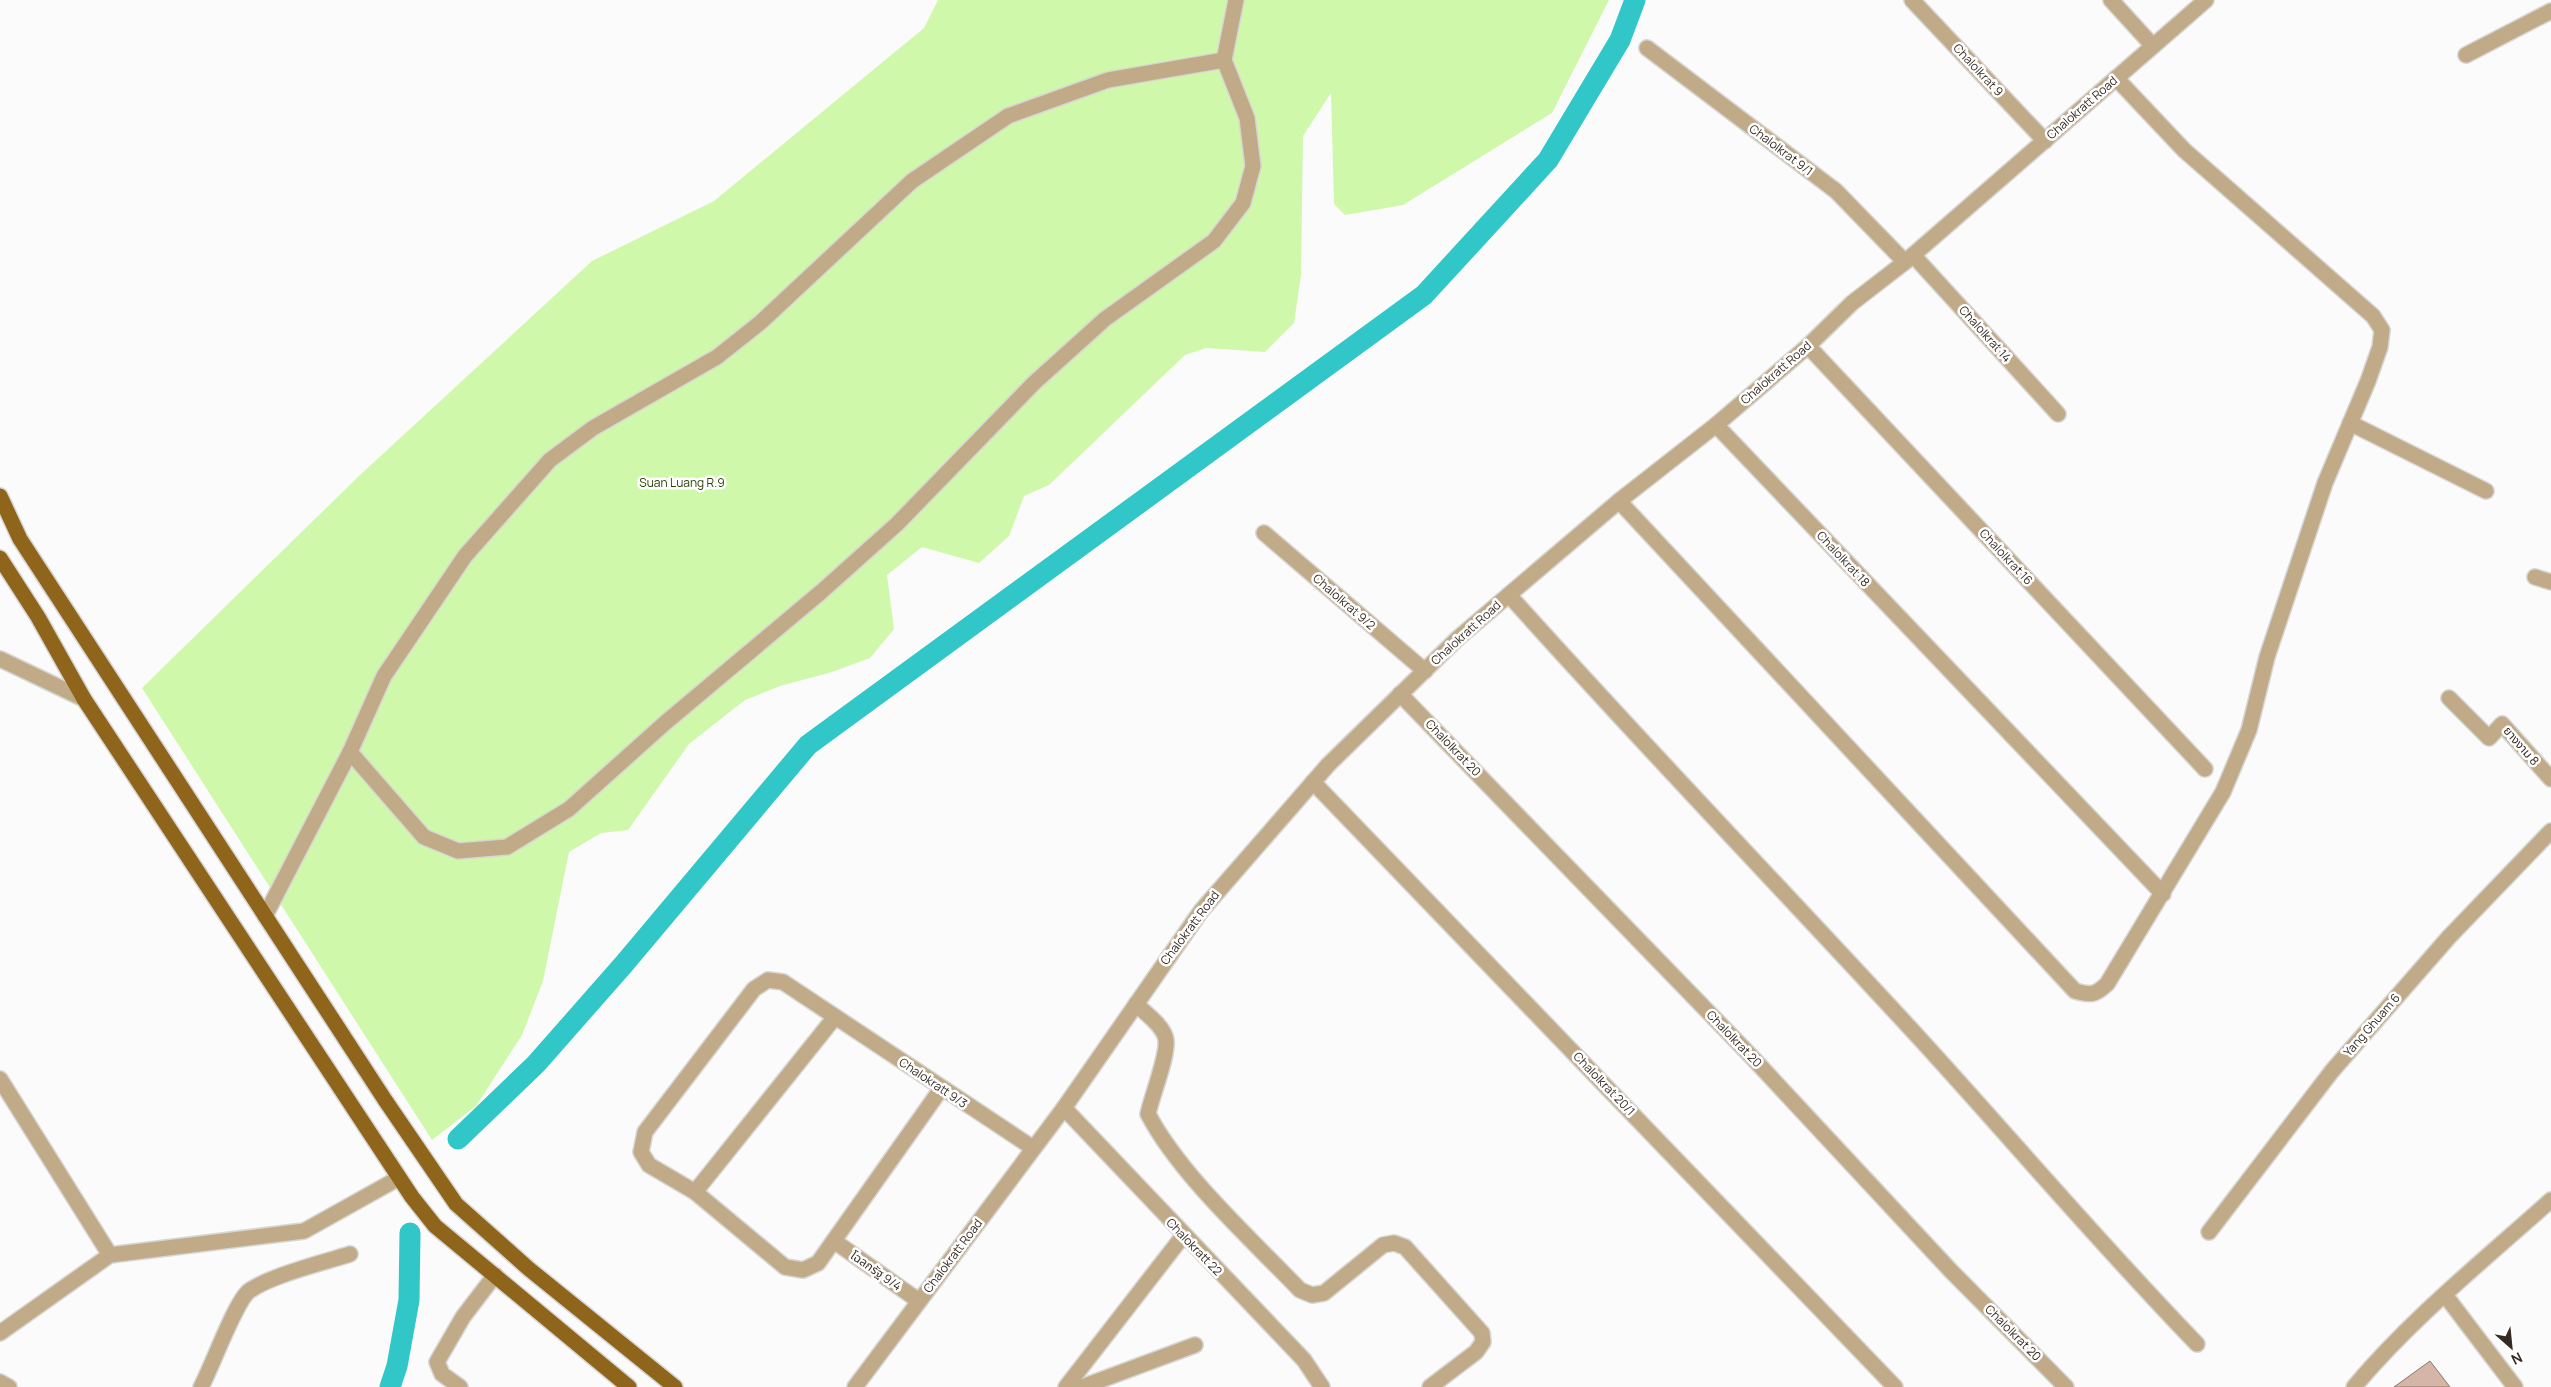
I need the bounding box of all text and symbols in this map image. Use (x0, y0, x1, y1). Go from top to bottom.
street label: Chalolkrat 9 (1949, 40, 2007, 100)
street label: Chalokratt Road (2043, 72, 2121, 143)
street label: Chalolkrat 9/1 (1746, 120, 1817, 179)
street label: Chalolkrat 14 (1955, 302, 2015, 366)
street label: Chalokratt Road (1737, 337, 1815, 408)
park label: Suan Luang R.9 (639, 474, 725, 491)
street label: Chalolkrat 16 (1976, 525, 2037, 588)
street label: Chalolkrat 18 (1813, 527, 1874, 590)
street label: Chalolkrat 9/2 (1309, 570, 1379, 634)
street label: Chalokratt Road (1427, 597, 1504, 669)
street label: Chalolkrat 20 (1422, 715, 1485, 780)
street label: ยางงาม 8 (2500, 723, 2543, 769)
street label: Chalokratt Road (1156, 887, 1223, 968)
street label: Yang Ghuam 6 (2339, 990, 2404, 1060)
street label: Chalolkrat 20 (1703, 1006, 1766, 1071)
street label: Chalolkrat 20/1 (1570, 1048, 1639, 1119)
street label: Chalokratt 9/3 (896, 1053, 971, 1112)
street label: Chalokratt 22 (1163, 1214, 1226, 1279)
street label: Chalokratt Road (919, 1215, 986, 1296)
street label: โฉลกรัฐ 9/4 (847, 1247, 905, 1294)
street label: Chalolkrat 20 (1981, 1301, 2045, 1365)
north arrow (2486, 1322, 2536, 1372)
text: N (2508, 1348, 2526, 1370)

